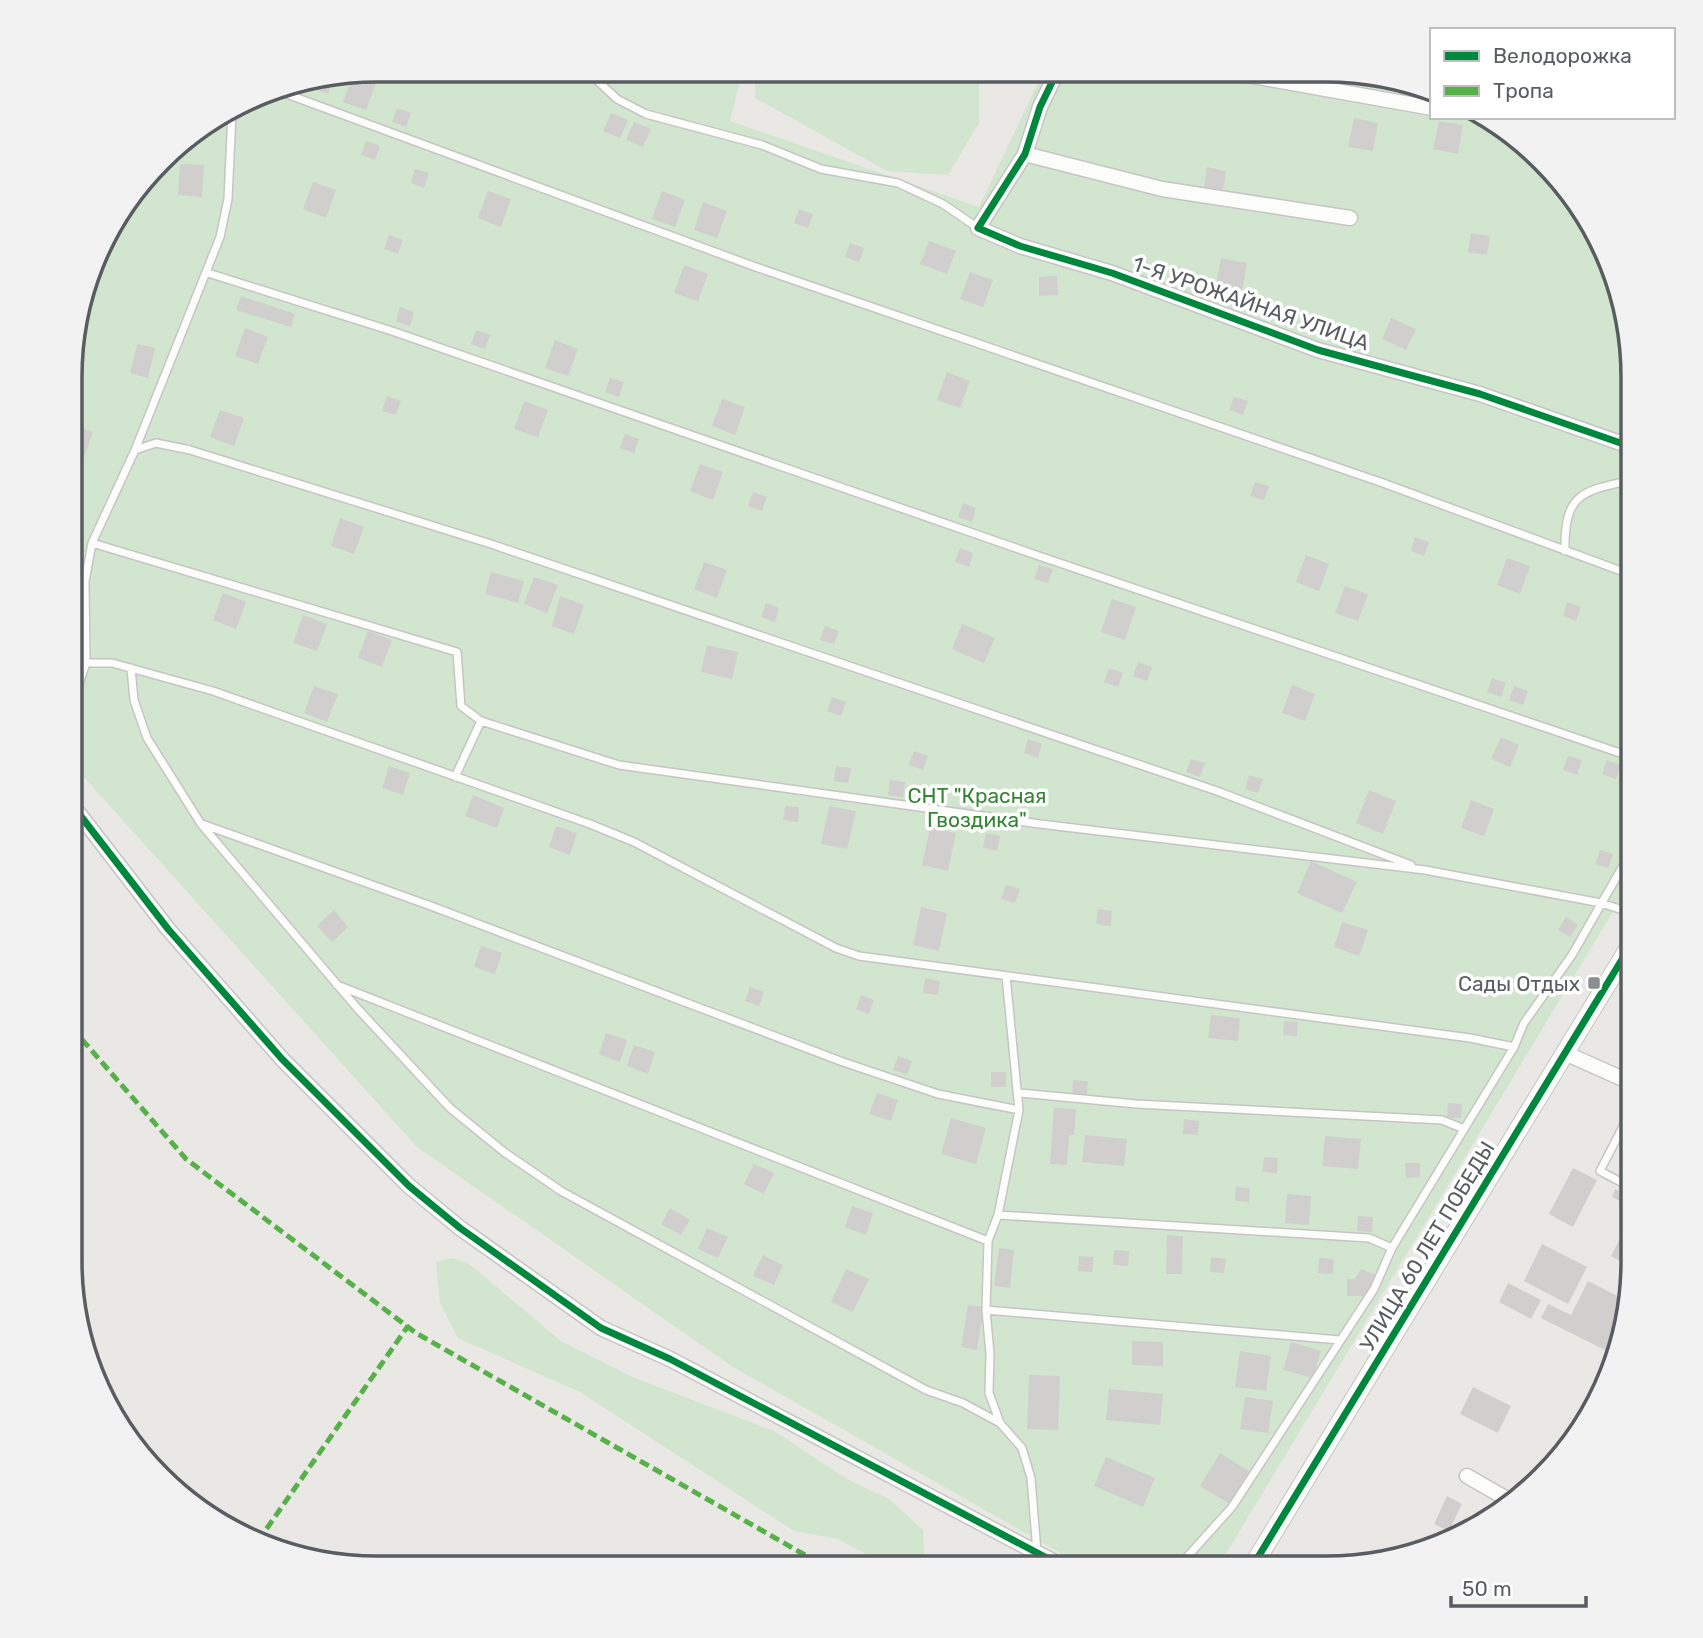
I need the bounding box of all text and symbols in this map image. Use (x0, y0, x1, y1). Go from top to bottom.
legend (1430, 28, 1675, 119)
text: Велодорожка (1493, 43, 1632, 68)
text: Тропа (1493, 78, 1554, 103)
street label: 1-Я УРОЖАЙНАЯ УЛИЦА (1130, 251, 1372, 355)
park label: СНТ "Красная Гвоздика" (907, 783, 1047, 832)
place label: Сады Отдых (1458, 971, 1580, 996)
marker: Сады Отдых (1586, 975, 1602, 991)
street label: УЛИЦА 60 ЛЕТ ПОБЕДЫ (1354, 1137, 1500, 1355)
scale bar (1451, 1564, 1586, 1608)
text: 50 m (1462, 1576, 1512, 1601)

